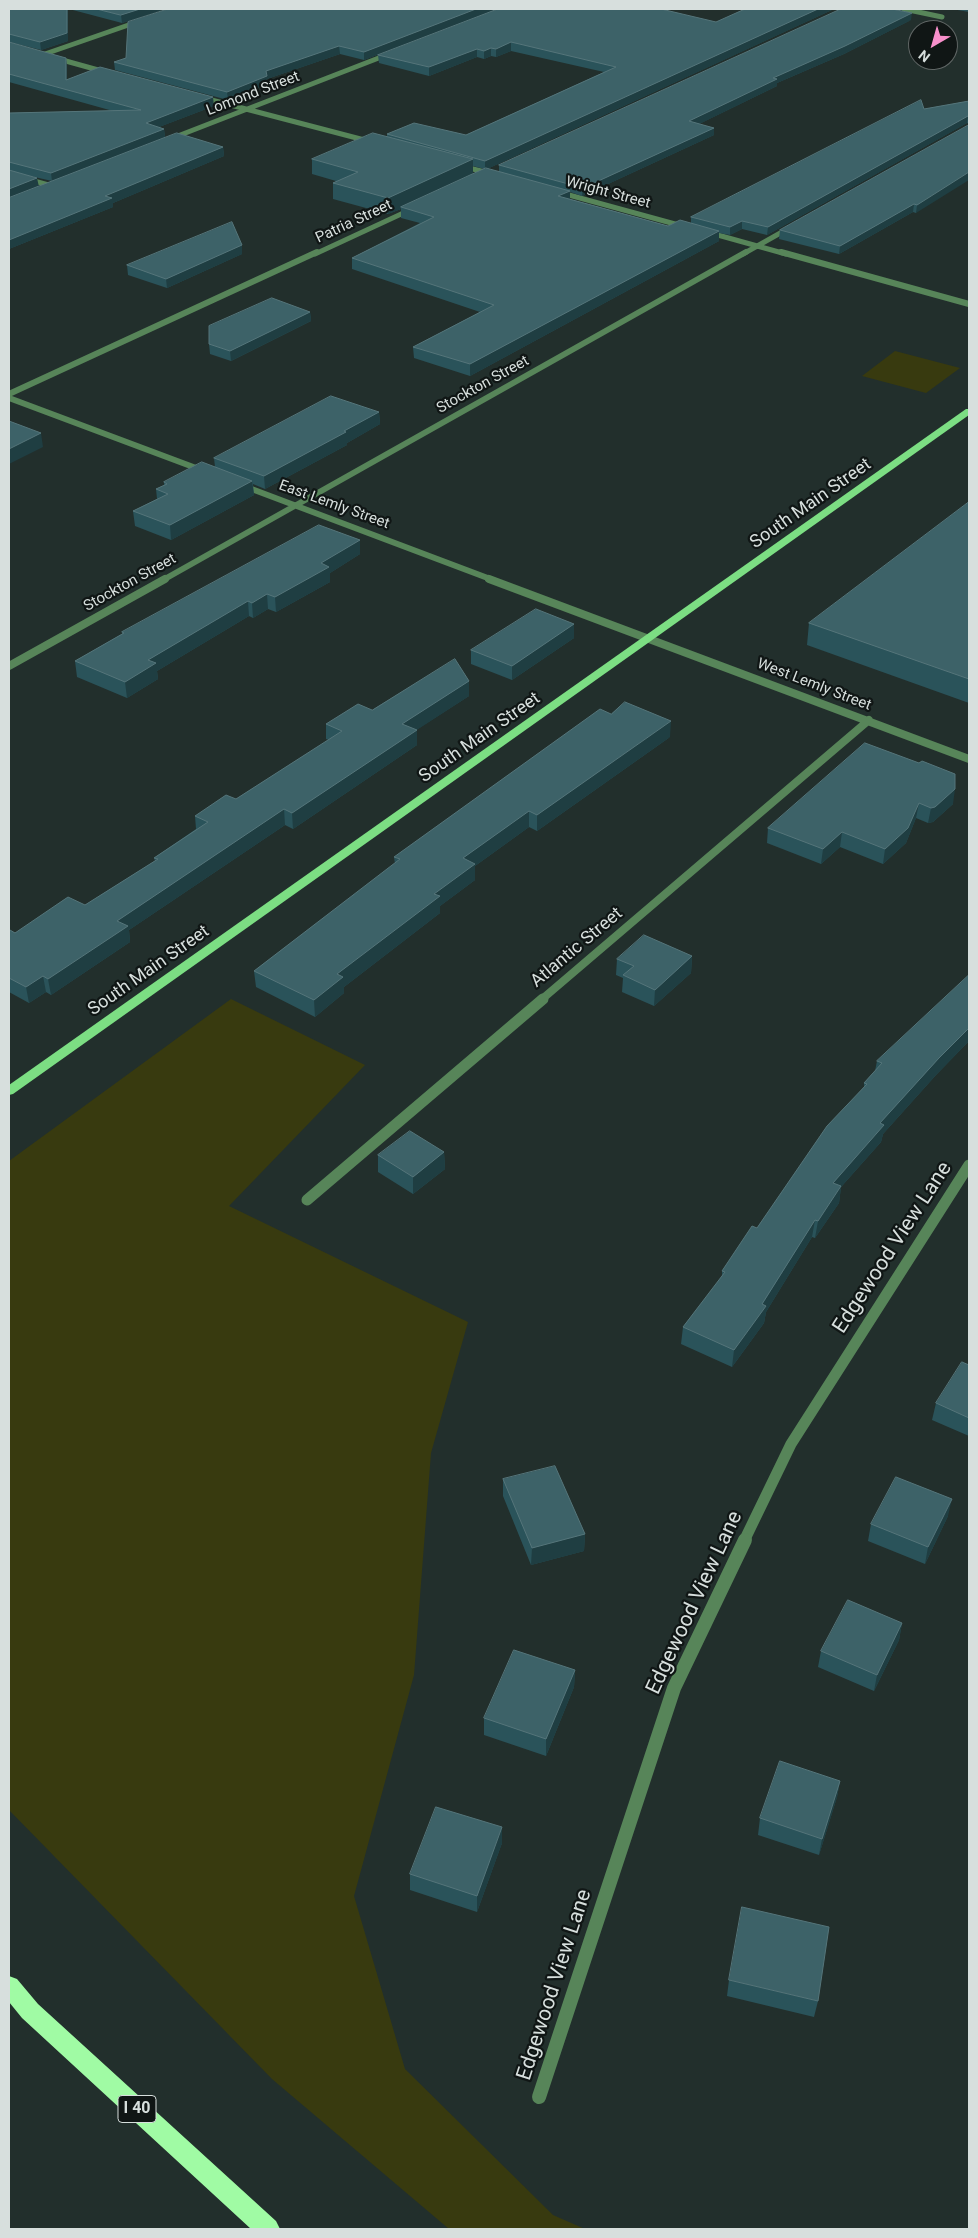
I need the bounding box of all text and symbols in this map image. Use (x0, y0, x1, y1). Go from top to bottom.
north arrow (908, 20, 958, 70)
text: N (916, 47, 933, 65)
street label: Lomond Street (204, 68, 302, 120)
street label: Wright Street (564, 173, 652, 213)
street label: Patria Street (313, 196, 395, 248)
street label: Stockton Street (434, 352, 532, 418)
street label: South Main Street (746, 454, 876, 554)
street label: East Lemly Street (276, 477, 392, 533)
street label: Stockton Street (81, 550, 179, 616)
street label: West Lemly Street (754, 655, 874, 715)
street label: South Main Street (415, 688, 545, 788)
street label: Atlantic Street (527, 903, 627, 993)
street label: South Main Street (84, 921, 214, 1021)
street label: Edgewood View Lane (828, 1158, 958, 1338)
street label: Edgewood View Lane (641, 1507, 749, 1699)
street label: Edgewood View Lane (512, 1886, 598, 2084)
road number: I 40 (118, 2096, 156, 2122)

